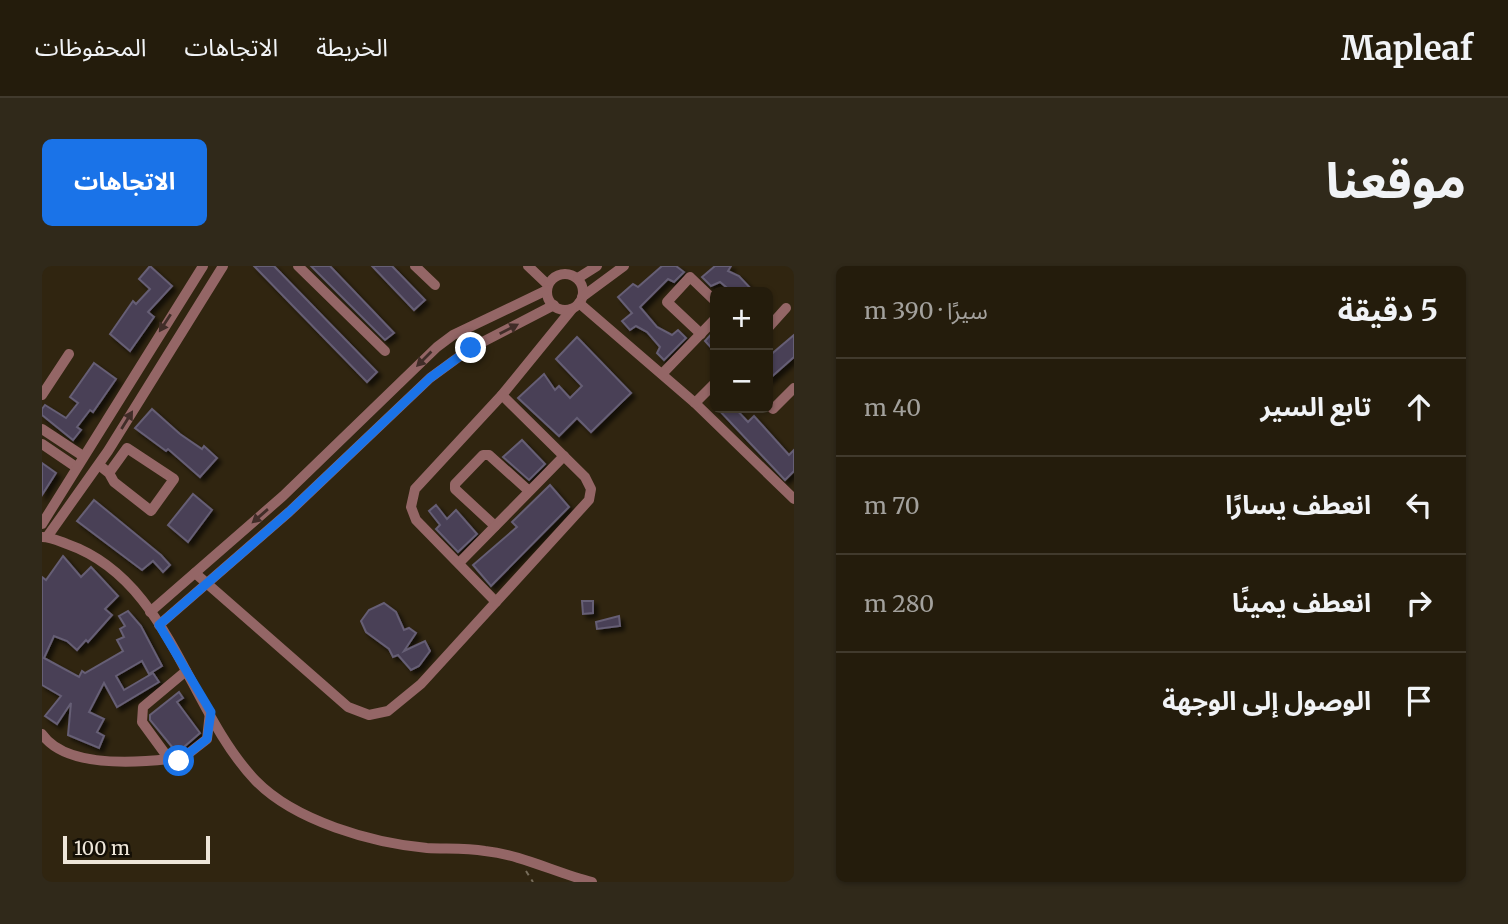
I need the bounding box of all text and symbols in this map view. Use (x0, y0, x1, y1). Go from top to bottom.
text: Mapleaf (1341, 28, 1473, 69)
text: المحفوظات (35, 32, 146, 63)
text: الاتجاهات (184, 32, 278, 63)
text: الخريطة (316, 32, 388, 63)
button: الاتجاهات (42, 139, 207, 226)
text: موقعنا (1326, 150, 1466, 211)
map controls (710, 287, 773, 413)
button: + (710, 287, 773, 350)
text: 5 دقيقة (1338, 291, 1438, 329)
text: سيرًا · 390 m (864, 296, 988, 325)
one-way arrow (159, 313, 172, 333)
one-way arrow (499, 323, 519, 334)
route end (455, 332, 486, 363)
one-way arrow (416, 350, 433, 367)
button: − (710, 350, 773, 413)
icon: ahead (1400, 388, 1438, 426)
text: تابع السير (1261, 390, 1371, 423)
text: 40 m (864, 393, 921, 422)
one-way arrow (121, 411, 134, 430)
icon: left (1400, 486, 1438, 524)
text: انعطف يسارًا (1225, 488, 1371, 521)
text: 70 m (864, 491, 920, 520)
one-way arrow (251, 508, 269, 524)
icon: right (1400, 584, 1438, 622)
text: انعطف يمينًا (1232, 586, 1371, 619)
text: 280 m (864, 589, 934, 618)
icon: arrive (1400, 682, 1438, 720)
text: الوصول إلى الوجهة (1162, 684, 1371, 717)
route start (163, 745, 194, 776)
scale bar (63, 833, 210, 865)
text: 100 m (74, 836, 130, 860)

